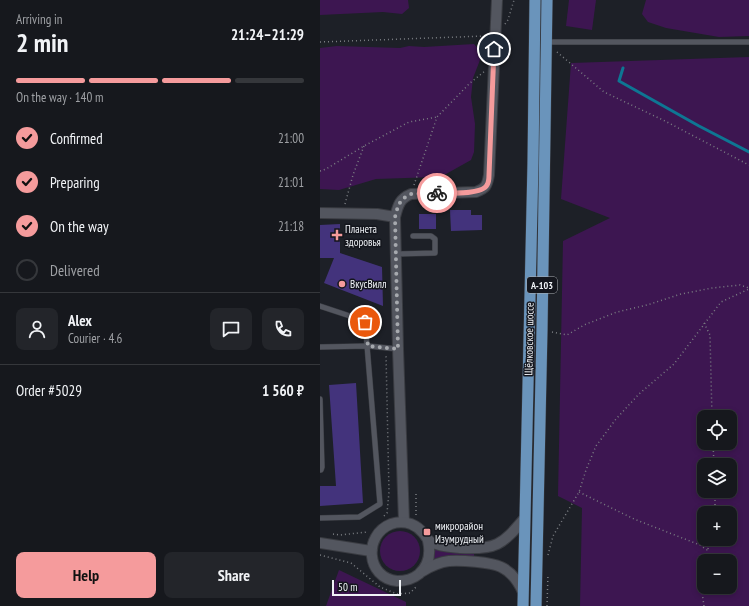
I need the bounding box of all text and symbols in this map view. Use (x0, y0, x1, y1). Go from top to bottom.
text: Arriving in (16, 11, 63, 28)
text: 21:24–21:29 (231, 25, 304, 44)
text: 2 min (16, 26, 69, 59)
pin (477, 32, 511, 66)
icon: home (483, 38, 505, 60)
text: On the way · 140 m (16, 89, 103, 106)
icon: check (16, 127, 38, 149)
text: Confirmed (50, 129, 103, 148)
text: 21:00 (278, 130, 304, 147)
icon: check (16, 171, 38, 193)
text: Preparing (50, 173, 100, 192)
courier (417, 173, 457, 213)
text: 21:01 (278, 174, 304, 191)
icon: bike (426, 182, 448, 204)
icon: check (16, 215, 38, 237)
text: On the way (50, 217, 109, 236)
text: 21:18 (278, 218, 304, 235)
place label: Планета здоровья (345, 222, 381, 249)
marker: Планета здоровья (332, 230, 342, 240)
text: Delivered (50, 261, 100, 280)
place label: ВкусВилл (350, 277, 386, 291)
road number: А-103 (527, 277, 557, 293)
marker: ВкусВилл (337, 279, 347, 289)
street label: Щёлковское шоссе (521, 302, 537, 376)
pin (348, 305, 382, 339)
button: person (16, 308, 58, 350)
button: chat (210, 308, 252, 350)
button: phone (262, 308, 304, 350)
text: Alex (68, 311, 92, 330)
icon: bag (354, 311, 376, 333)
text: Courier · 4.6 (68, 330, 122, 347)
text: Order #5029 (16, 381, 82, 400)
text: 1 560 ₽ (262, 381, 304, 400)
map controls (697, 410, 737, 594)
button: locate (697, 410, 737, 450)
button: layers (697, 458, 737, 498)
button: + (697, 506, 737, 546)
place label: микрорайон Изумрудный (435, 519, 484, 546)
marker: микрорайон Изумрудный (422, 527, 432, 537)
button: Help (16, 552, 156, 598)
button: Share (164, 552, 304, 598)
button: − (697, 554, 737, 594)
scale bar (332, 578, 401, 597)
text: 50 m (338, 580, 357, 594)

